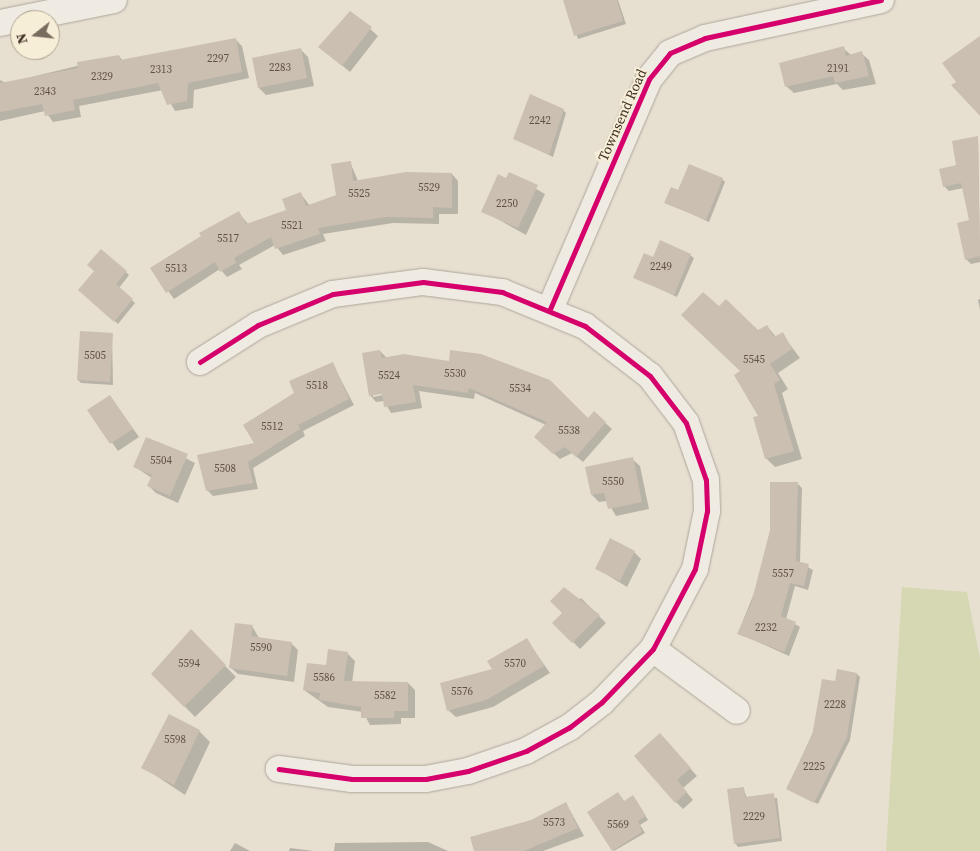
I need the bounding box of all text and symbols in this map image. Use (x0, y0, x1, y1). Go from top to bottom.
north arrow (10, 10, 60, 60)
text: N (11, 31, 33, 47)
house number: 2297 (207, 52, 229, 66)
house number: 2283 (269, 61, 291, 75)
house number: 2191 (827, 62, 849, 76)
house number: 2313 (150, 63, 172, 77)
street label: Townsend Road (594, 66, 650, 164)
house number: 2329 (91, 70, 113, 84)
house number: 2343 (34, 85, 56, 99)
house number: 2242 (529, 114, 551, 128)
house number: 5529 (418, 181, 440, 195)
house number: 5525 (348, 187, 370, 201)
house number: 2250 (496, 197, 518, 211)
house number: 5521 (281, 219, 303, 233)
house number: 5517 (217, 232, 239, 246)
house number: 2249 (650, 260, 672, 274)
house number: 5513 (165, 262, 187, 276)
house number: 5505 (84, 349, 106, 363)
house number: 5545 (743, 353, 765, 367)
house number: 5530 (444, 367, 466, 381)
house number: 5524 (378, 369, 400, 383)
house number: 5518 (306, 379, 328, 393)
house number: 5534 (509, 382, 531, 396)
house number: 5512 (261, 420, 283, 434)
house number: 5538 (558, 424, 580, 438)
house number: 5504 (150, 454, 172, 468)
house number: 5508 (214, 462, 236, 476)
house number: 5550 (602, 475, 624, 489)
house number: 5557 (772, 567, 794, 581)
house number: 2232 (755, 621, 777, 635)
house number: 5590 (250, 641, 272, 655)
house number: 5594 (178, 657, 200, 671)
house number: 5570 (504, 657, 526, 671)
house number: 5586 (313, 671, 335, 685)
house number: 5576 (451, 685, 473, 699)
house number: 5582 (374, 689, 396, 703)
house number: 2228 (824, 698, 846, 712)
house number: 5598 (164, 733, 186, 747)
house number: 2225 (803, 760, 825, 774)
house number: 2229 (743, 810, 765, 824)
house number: 5573 (543, 816, 565, 830)
house number: 5569 (607, 818, 629, 832)

